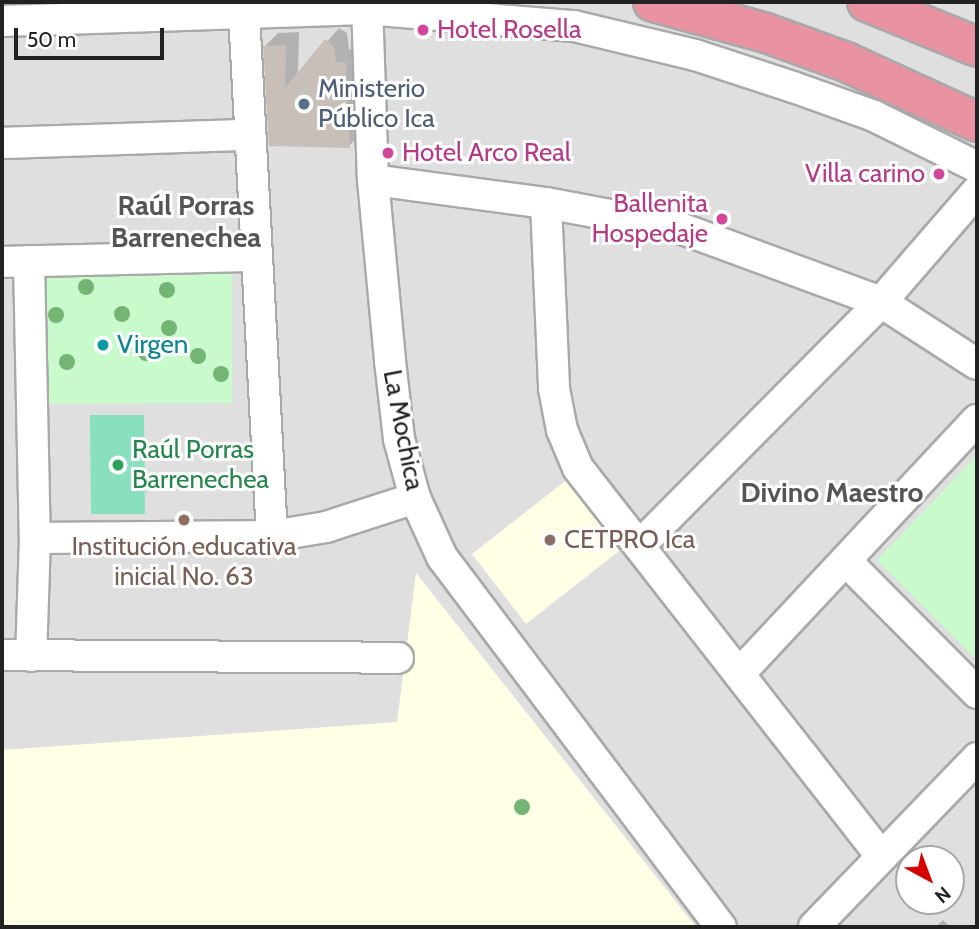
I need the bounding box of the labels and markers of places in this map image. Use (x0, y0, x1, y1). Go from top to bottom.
place label: Hotel Rosella (437, 14, 581, 46)
marker: Hotel Rosella (415, 22, 431, 38)
place label: Ministerio Público Ica (318, 73, 435, 134)
marker: Ministerio Público Ica (296, 96, 312, 112)
place label: Hotel Arco Real (402, 137, 571, 169)
marker: Hotel Arco Real (380, 145, 396, 161)
place label: Villa carino (805, 158, 925, 190)
marker: Villa carino (931, 166, 947, 182)
place label: Ballenita Hospedaje (591, 188, 708, 249)
marker: Ballenita Hospedaje (714, 211, 730, 227)
place label: Virgen (117, 329, 188, 361)
marker: Virgen (95, 337, 111, 353)
place label: Raúl Porras Barrenechea (132, 434, 269, 496)
marker: Raúl Porras Barrenechea (110, 457, 126, 473)
marker: Institución educativa inicial No. 63 (176, 512, 192, 528)
place label: CETPRO Ica (564, 524, 695, 556)
place label: Institución educativa inicial No. 63 (71, 531, 297, 592)
marker: CETPRO Ica (542, 532, 558, 548)

